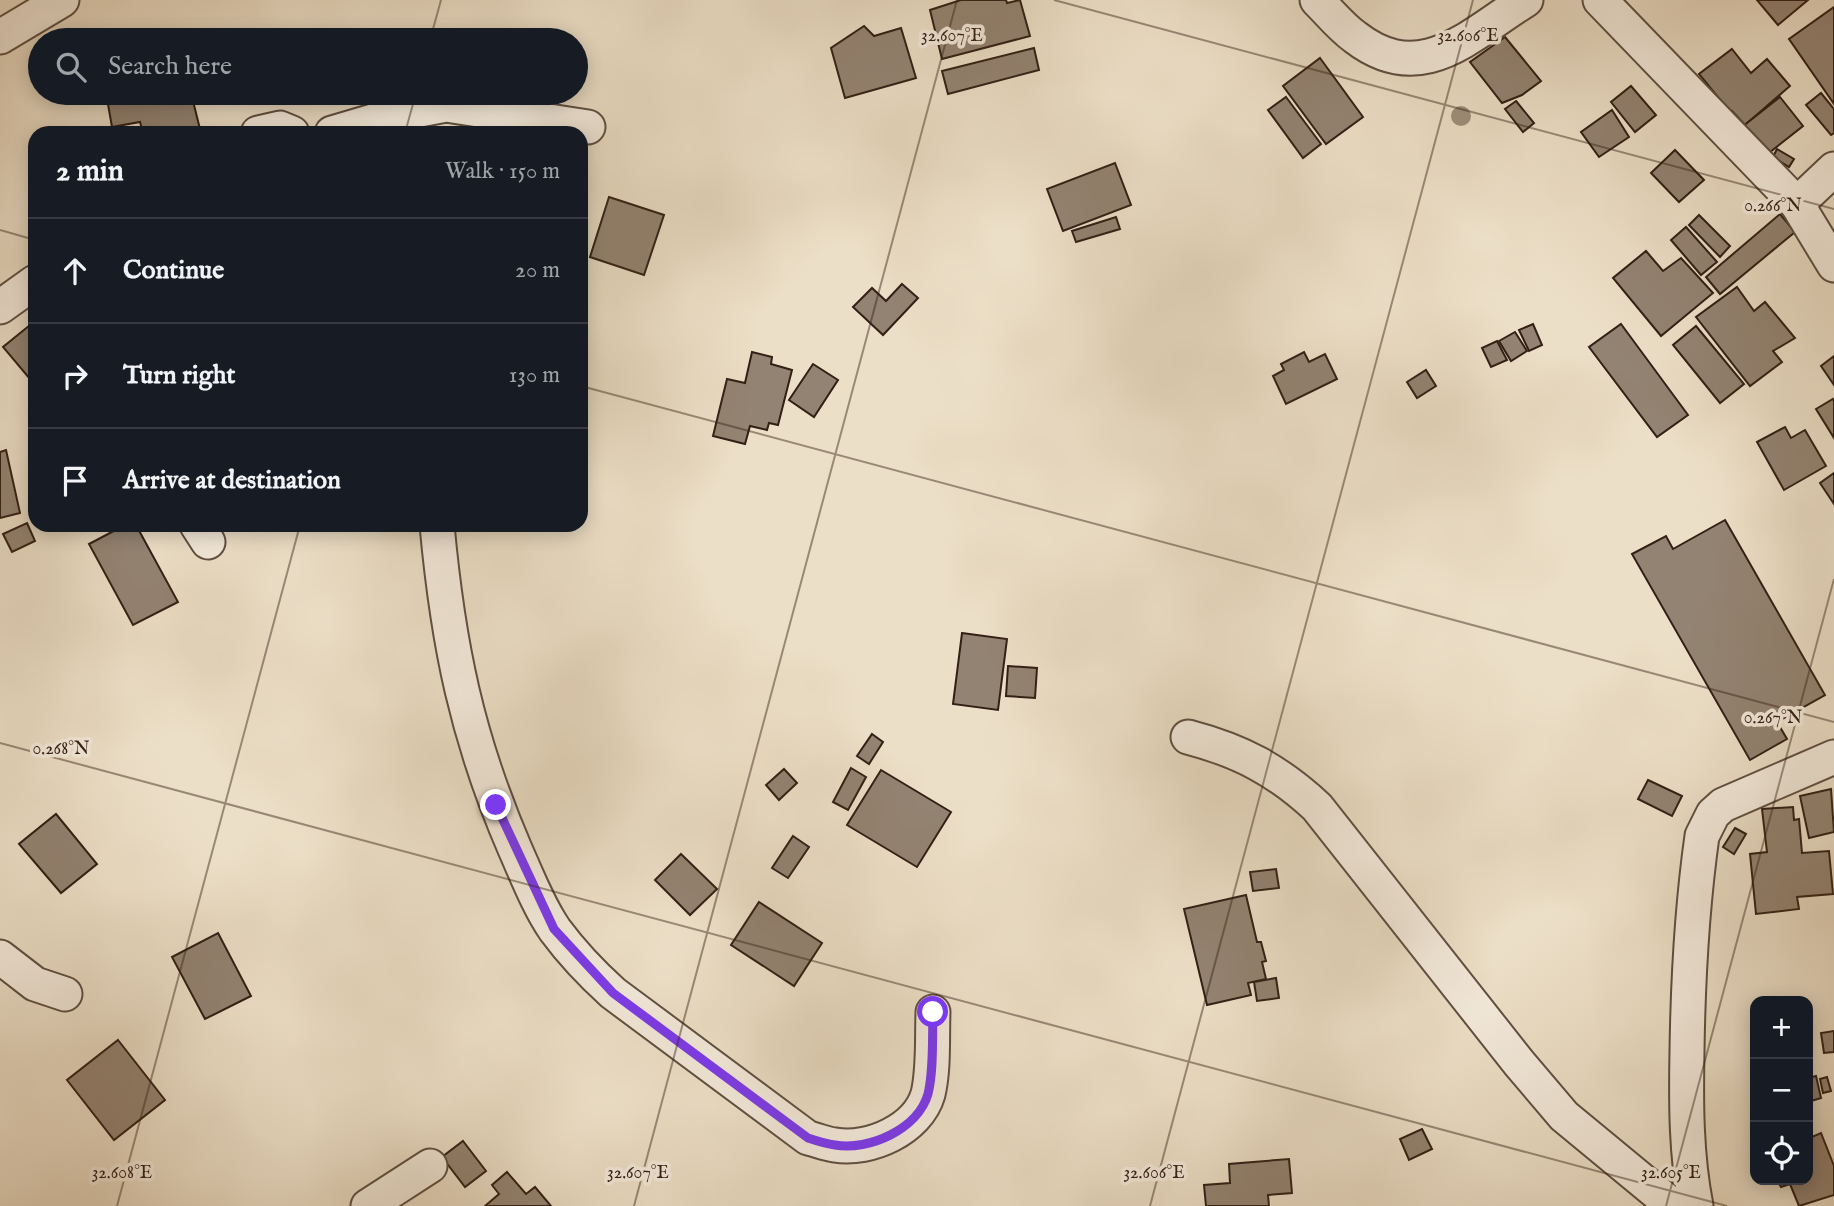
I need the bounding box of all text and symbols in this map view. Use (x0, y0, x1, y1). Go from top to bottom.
text: 32.607°E (921, 25, 983, 48)
text: 32.606°E (1437, 25, 1499, 48)
search box (28, 28, 588, 105)
icon: search (52, 48, 90, 86)
text: Search here (108, 50, 232, 83)
text: 2 min (56, 153, 124, 191)
text: Walk · 150 m (445, 157, 560, 186)
text: 0.266°N (1744, 195, 1802, 218)
icon: ahead (56, 252, 94, 290)
text: Continue (123, 254, 224, 287)
text: 20 m (515, 256, 560, 285)
icon: right (56, 357, 94, 395)
text: Turn right (123, 359, 236, 392)
text: 130 m (509, 361, 560, 390)
icon: arrive (56, 462, 94, 500)
text: Arrive at destination (123, 464, 341, 497)
text: 0.267°N (1744, 707, 1803, 730)
text: 0.268°N (32, 738, 90, 761)
route end (480, 789, 511, 820)
route start (917, 996, 948, 1027)
map controls (1750, 996, 1813, 1185)
button: + (1750, 996, 1813, 1059)
button: − (1750, 1059, 1813, 1122)
button: locate (1750, 1122, 1813, 1185)
text: 32.608°E (92, 1162, 152, 1185)
text: 32.607°E (607, 1162, 669, 1185)
text: 32.606°E (1123, 1162, 1185, 1185)
text: 32.605°E (1641, 1162, 1701, 1185)

